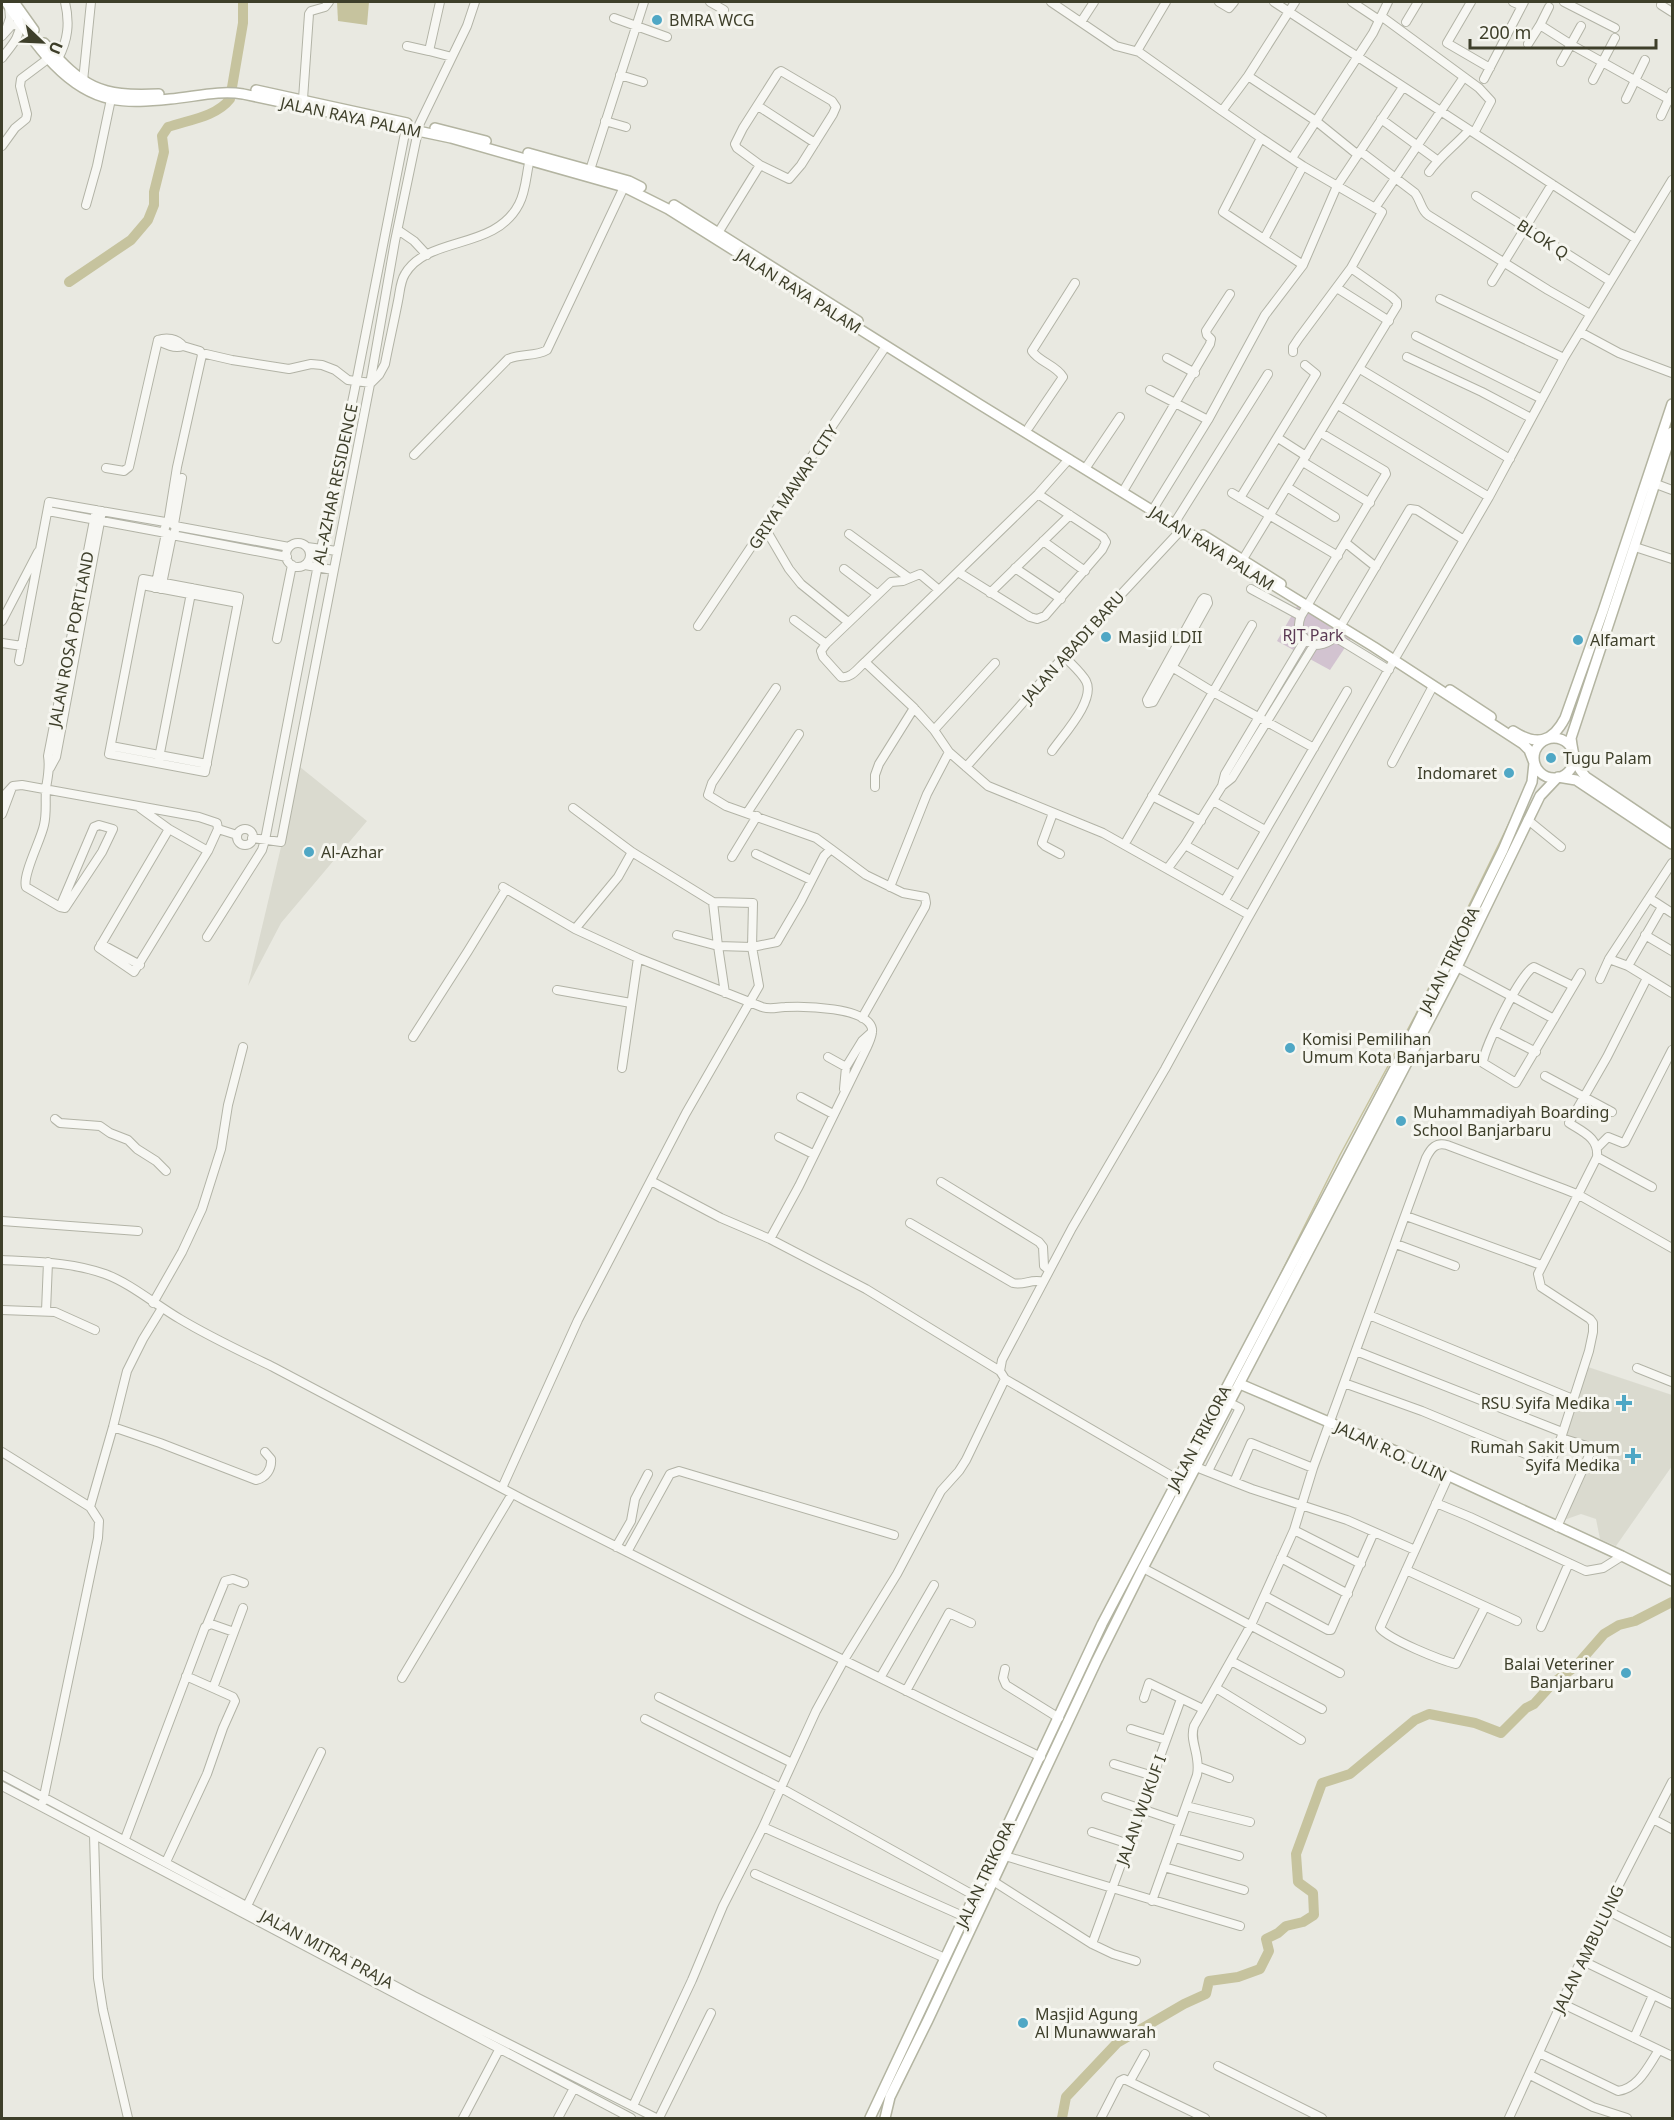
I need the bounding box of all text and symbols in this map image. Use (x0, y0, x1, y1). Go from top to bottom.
place label: BMRA WCG (669, 9, 754, 31)
north arrow (12, 12, 72, 72)
scale bar (1470, 12, 1656, 50)
marker: BMRA WCG (650, 13, 664, 27)
text: 200 m (1479, 20, 1531, 44)
text: U (43, 38, 68, 58)
street label: JALAN RAYA PALAM (277, 91, 423, 143)
street label: BLOK Q (1513, 214, 1573, 264)
street label: JALAN RAYA PALAM (731, 243, 866, 338)
street label: AL-AZHAR RESIDENCE (307, 401, 363, 567)
street label: GRIYA MAWAR CITY (743, 420, 843, 554)
street label: JALAN RAYA PALAM (1144, 500, 1279, 595)
street label: JALAN ROSA PORTLAND (43, 549, 99, 731)
street label: JALAN ABADI BARU (1015, 586, 1129, 709)
park label: RJT Park (1282, 624, 1344, 646)
place label: Masjid LDII (1118, 626, 1202, 648)
place label: Alfamart (1590, 629, 1655, 651)
marker: Masjid LDII (1099, 630, 1113, 644)
marker: Alfamart (1571, 633, 1585, 647)
place label: Tugu Palam (1563, 747, 1652, 769)
marker: Tugu Palam (1544, 751, 1558, 765)
place label: Indomaret (1417, 762, 1497, 784)
marker: Indomaret (1502, 766, 1516, 780)
place label: Al-Azhar (321, 841, 384, 863)
marker: Al-Azhar (302, 845, 316, 859)
street label: JALAN TRIKORA (1413, 902, 1485, 1019)
place label: Komisi Pemilihan Umum Kota Banjarbaru (1302, 1028, 1480, 1068)
marker: Komisi Pemilihan Umum Kota Banjarbaru (1283, 1041, 1297, 1055)
place label: Muhammadiyah Boarding School Banjarbaru (1413, 1101, 1609, 1141)
marker: Muhammadiyah Boarding School Banjarbaru (1394, 1114, 1408, 1128)
street label: JALAN TRIKORA (1161, 1381, 1236, 1496)
place label: RSU Syifa Medika (1481, 1392, 1610, 1414)
marker: RSU Syifa Medika (1615, 1394, 1633, 1412)
street label: JALAN R.O. ULIN (1330, 1415, 1450, 1487)
place label: Rumah Sakit Umum Syifa Medika (1470, 1436, 1620, 1476)
marker: Rumah Sakit Umum Syifa Medika (1624, 1447, 1642, 1465)
place label: Balai Veteriner Banjarbaru (1504, 1653, 1614, 1693)
marker: Balai Veteriner Banjarbaru (1619, 1666, 1633, 1680)
street label: JALAN WUKUF I (1110, 1752, 1171, 1870)
street label: JALAN TRIKORA (950, 1816, 1020, 1933)
street label: JALAN AMBULUNG (1547, 1881, 1629, 2019)
street label: JALAN MITRA PRAJA (255, 1904, 398, 1994)
place label: Masjid Agung Al Munawwarah (1035, 2003, 1156, 2043)
marker: Masjid Agung Al Munawwarah (1016, 2016, 1030, 2030)

